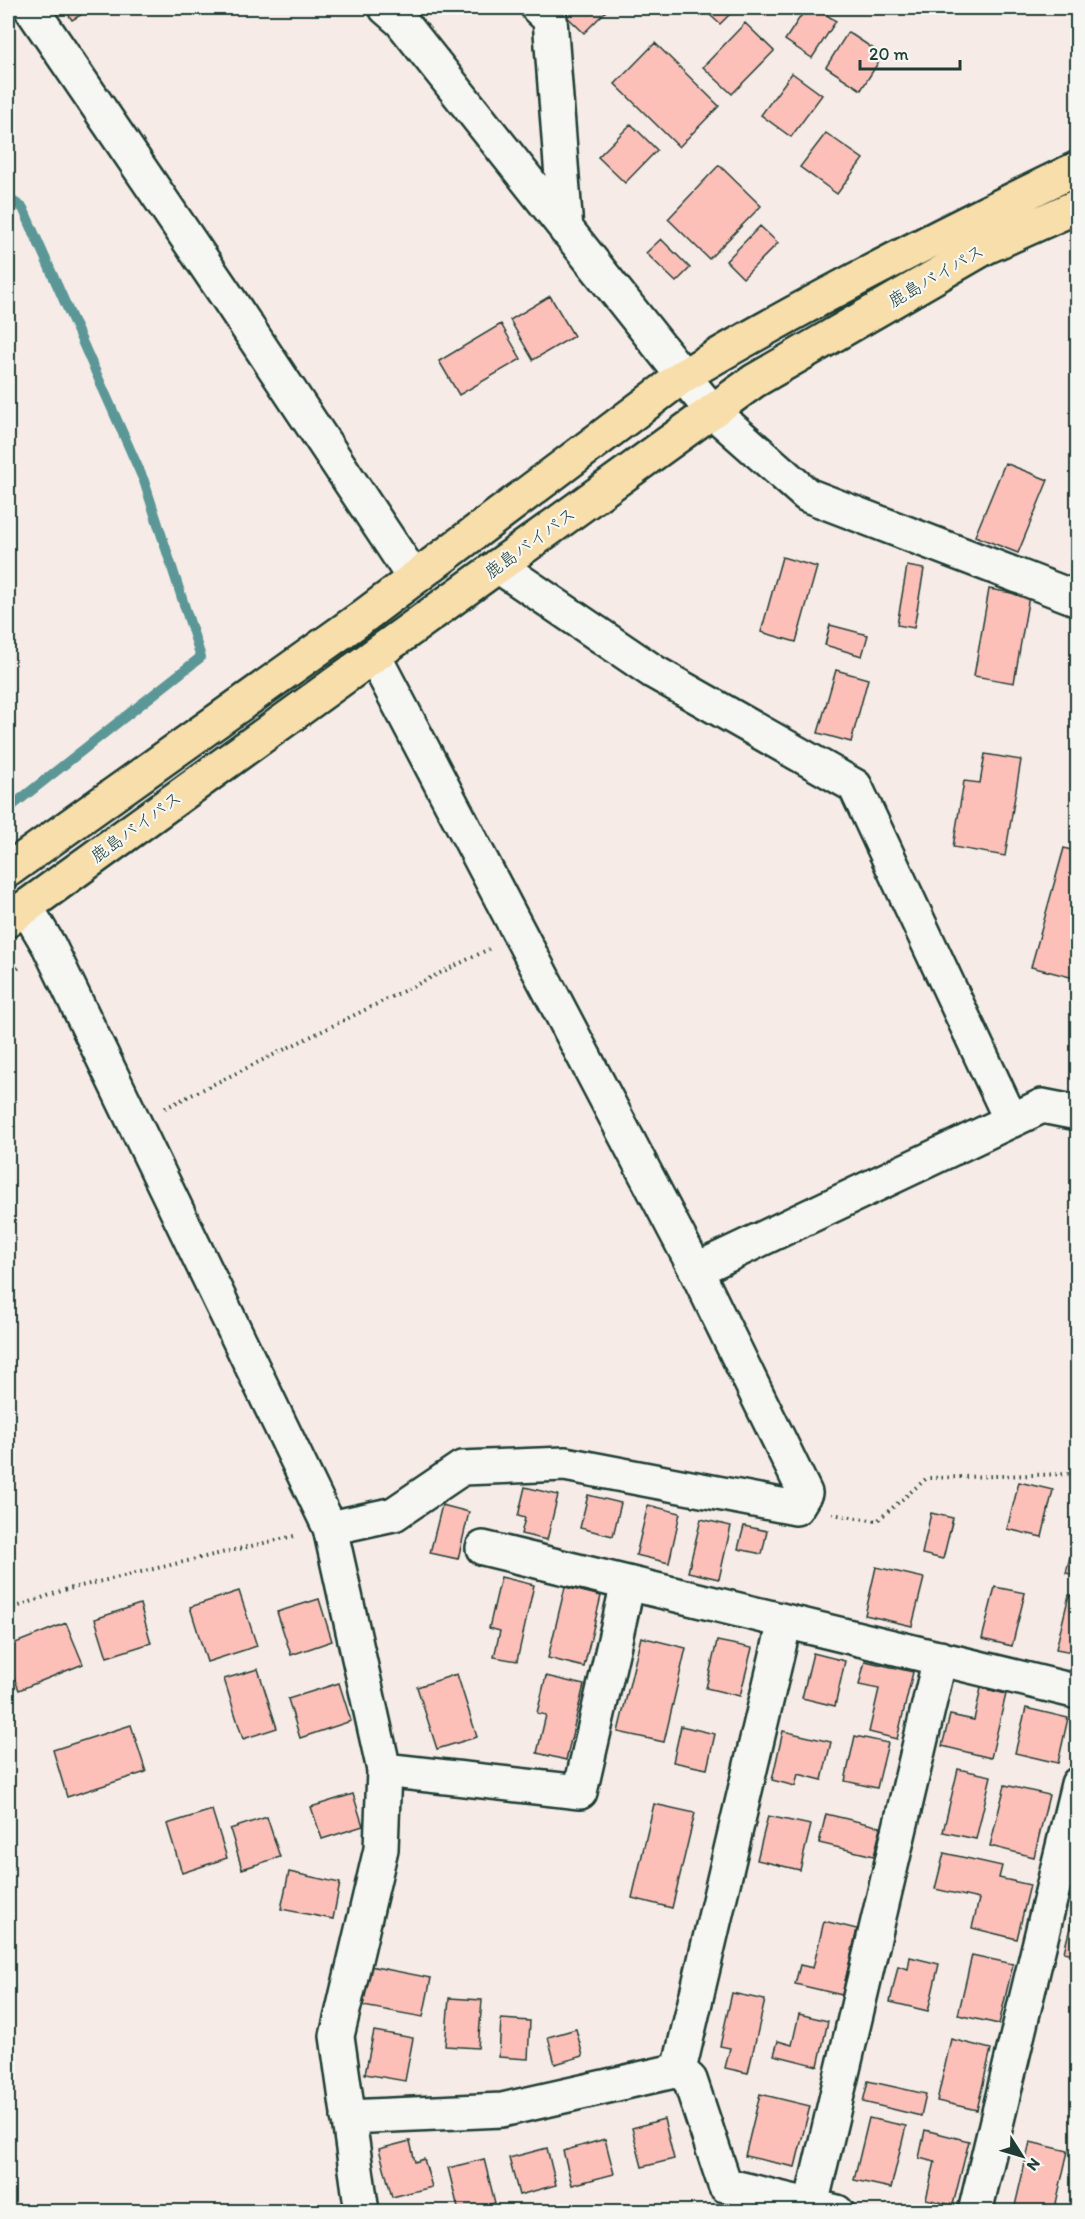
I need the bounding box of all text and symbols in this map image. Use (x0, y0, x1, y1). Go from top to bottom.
scale bar (860, 33, 960, 71)
text: 20 m (869, 43, 909, 65)
street label: 鹿島バイパス (884, 240, 988, 312)
street label: 鹿島バイパス (480, 502, 580, 584)
street label: 鹿島バイパス (86, 786, 186, 868)
north arrow (992, 2126, 1052, 2186)
text: N (1023, 2155, 1044, 2175)

